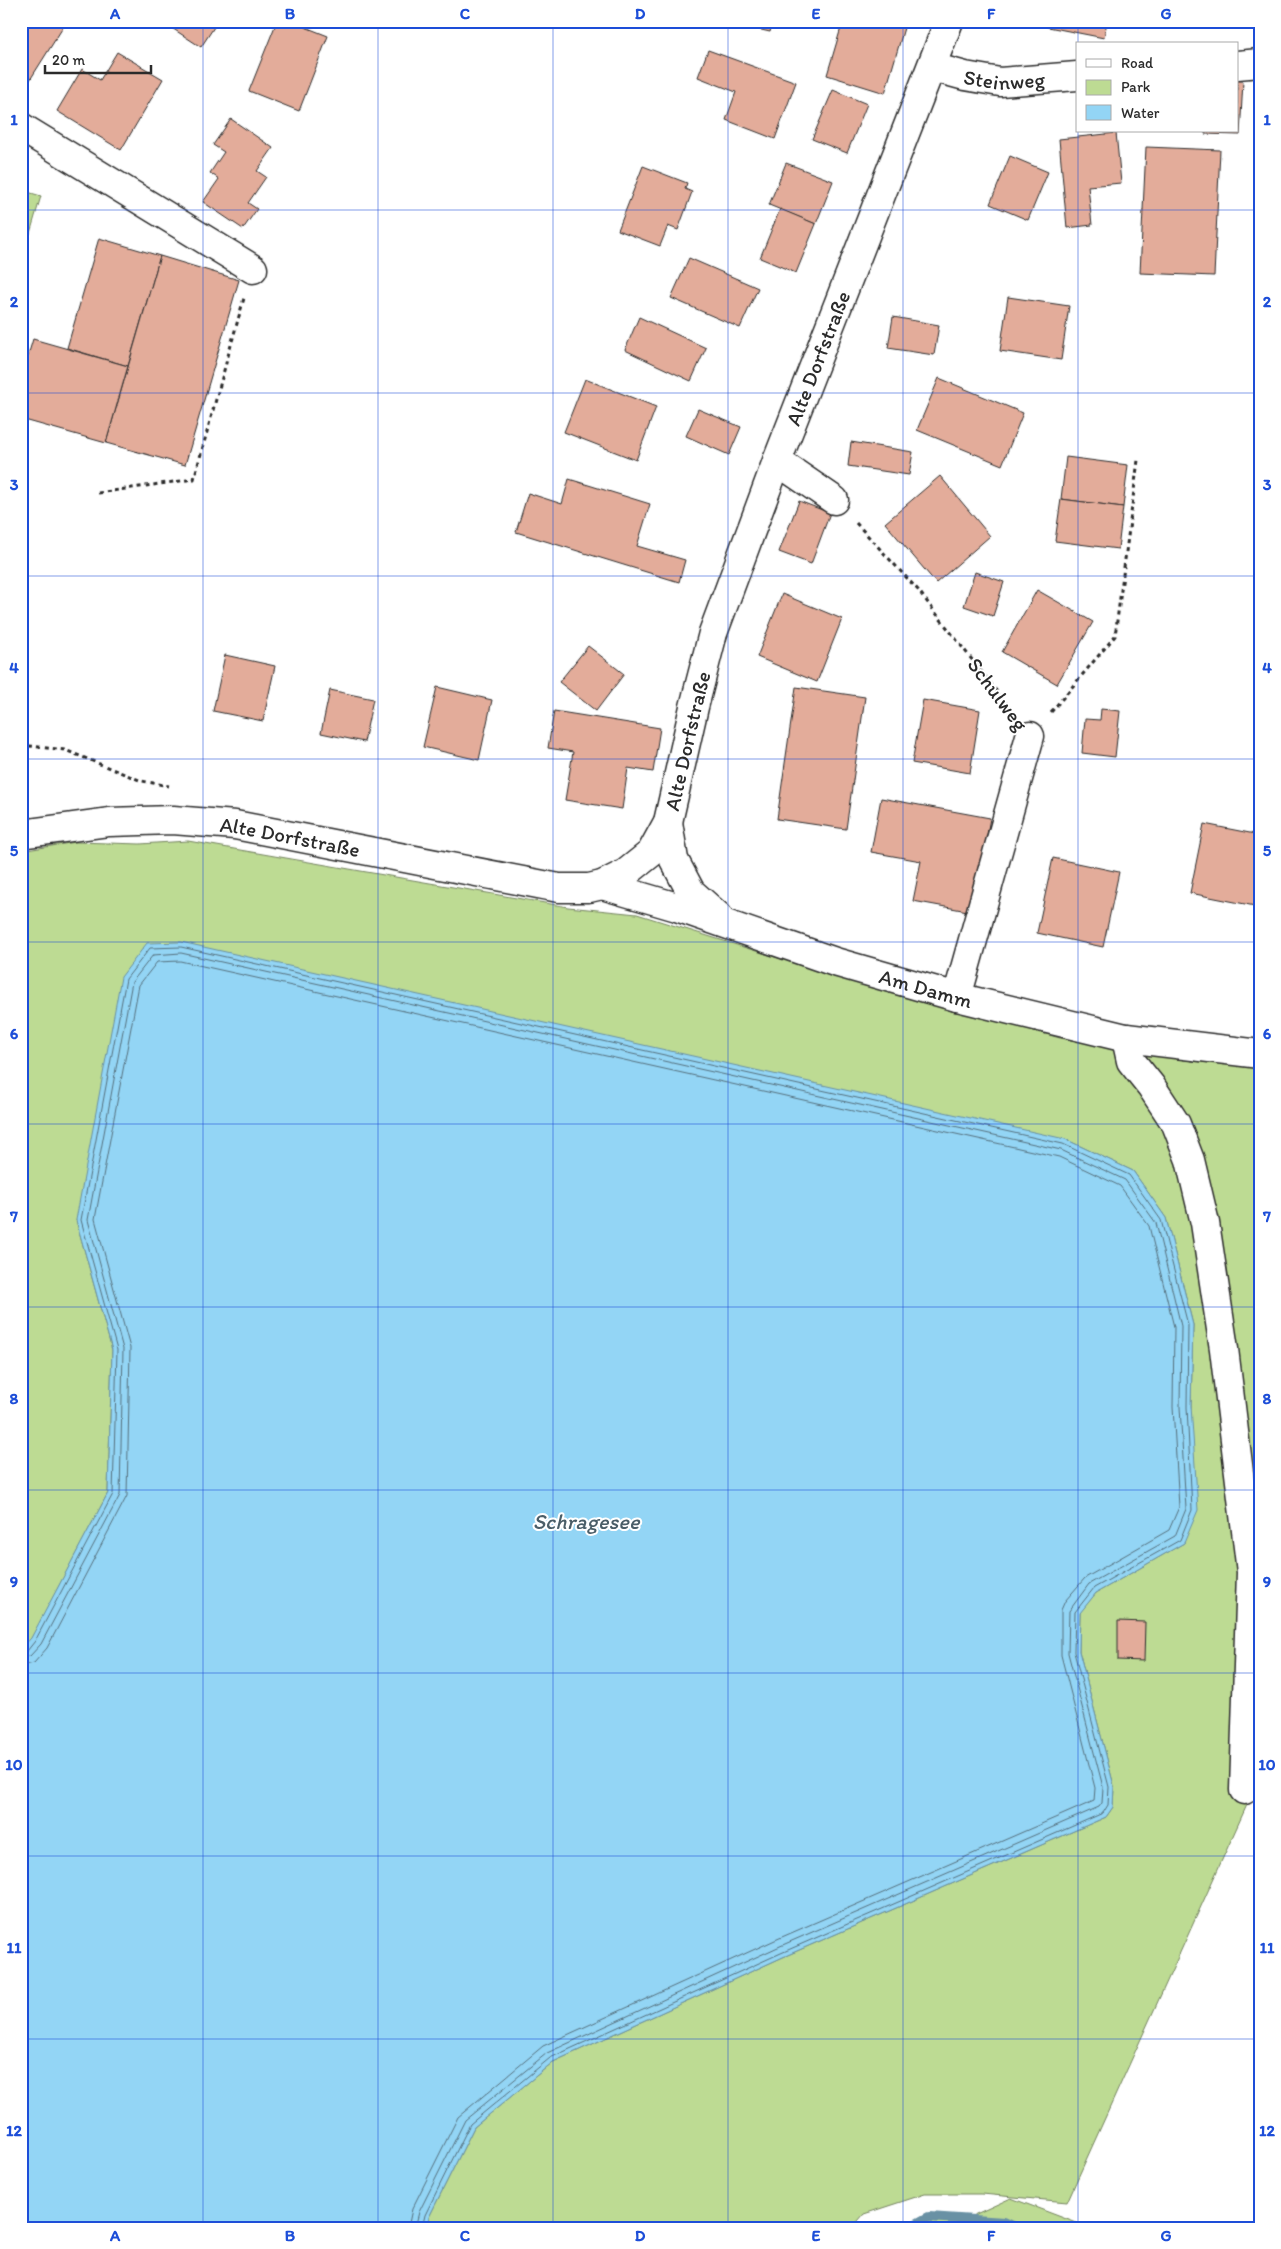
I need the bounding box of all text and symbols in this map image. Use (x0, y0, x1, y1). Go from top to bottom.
text: A (109, 4, 121, 23)
text: B (285, 4, 296, 23)
text: C (460, 4, 471, 23)
text: D (635, 4, 646, 23)
text: E (812, 4, 821, 23)
text: F (987, 4, 996, 23)
text: G (1160, 4, 1172, 23)
scale bar (45, 42, 151, 74)
legend (1076, 42, 1238, 132)
text: 20 m (52, 51, 86, 69)
text: Road (1121, 54, 1154, 72)
street label: Steinweg (962, 64, 1046, 95)
text: Park (1121, 78, 1151, 96)
text: Water (1121, 104, 1160, 122)
text: 1 (10, 110, 18, 129)
text: 1 (1263, 110, 1271, 129)
street label: Alte Dorfstraße (780, 287, 855, 429)
text: 2 (10, 292, 19, 311)
text: 2 (1263, 292, 1272, 311)
text: 3 (10, 475, 19, 494)
text: 3 (1263, 475, 1272, 494)
street label: Schulweg (962, 653, 1034, 736)
text: 4 (9, 658, 19, 677)
text: 4 (1262, 658, 1272, 677)
street label: Alte Dorfstraße (658, 668, 715, 813)
street label: Alte Dorfstraße (219, 811, 362, 862)
text: 5 (10, 841, 19, 860)
text: 5 (1263, 841, 1272, 860)
street label: Am Damm (877, 963, 975, 1013)
text: 6 (10, 1024, 19, 1043)
text: 6 (1263, 1024, 1272, 1043)
text: 7 (9, 1207, 18, 1226)
text: 7 (1262, 1207, 1271, 1226)
text: 8 (10, 1389, 19, 1408)
text: 8 (1263, 1389, 1272, 1408)
water label: Schragesee (533, 1508, 641, 1535)
text: 9 (10, 1572, 18, 1591)
text: 9 (1263, 1572, 1271, 1591)
text: 10 (5, 1755, 23, 1774)
text: 10 (1258, 1755, 1276, 1774)
text: 11 (7, 1938, 22, 1957)
text: 11 (1260, 1938, 1275, 1957)
text: 12 (6, 2121, 23, 2140)
text: 12 (1259, 2121, 1276, 2140)
text: A (109, 2226, 121, 2245)
text: B (285, 2226, 296, 2245)
text: C (460, 2226, 471, 2245)
text: D (635, 2226, 646, 2245)
text: E (812, 2226, 821, 2245)
text: F (987, 2226, 996, 2245)
text: G (1160, 2226, 1172, 2245)

